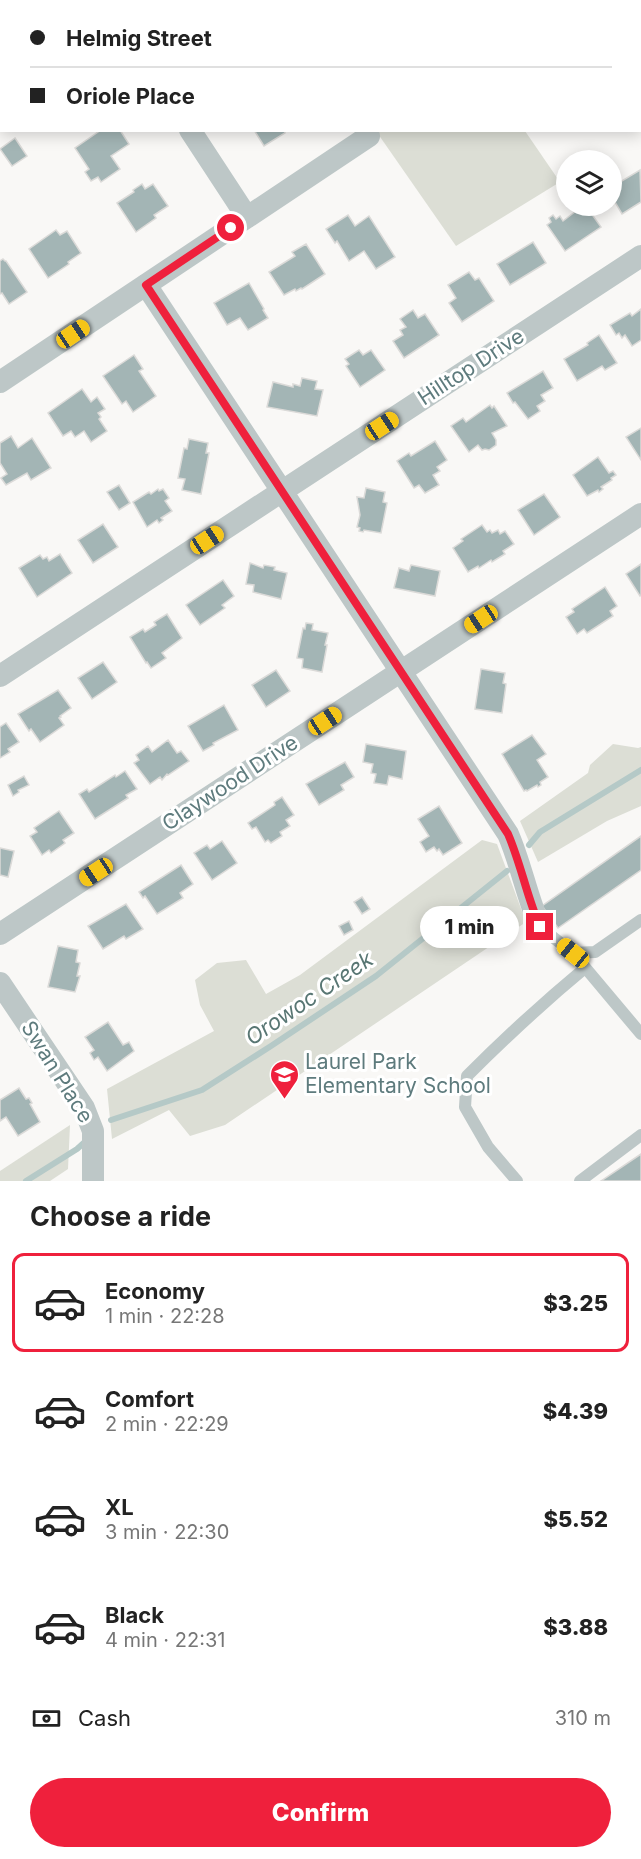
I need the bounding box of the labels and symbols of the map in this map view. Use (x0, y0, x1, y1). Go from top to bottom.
route start (217, 214, 244, 241)
car (53, 316, 93, 352)
street label: Hilltop Drive (413, 323, 528, 410)
car (362, 409, 402, 443)
car (187, 523, 227, 557)
car (461, 602, 501, 636)
car (305, 704, 345, 738)
street label: Claywood Drive (157, 729, 302, 836)
car (76, 855, 116, 889)
callout: 1 min (420, 906, 519, 948)
route end (526, 913, 553, 940)
car (553, 935, 593, 971)
water label: Orowoc Creek (240, 945, 379, 1050)
street label: Swan Place (16, 1016, 99, 1127)
place label: Laurel Park Elementary School (305, 1049, 491, 1098)
school or university icon: Laurel Park Elementary School (268, 1058, 300, 1100)

